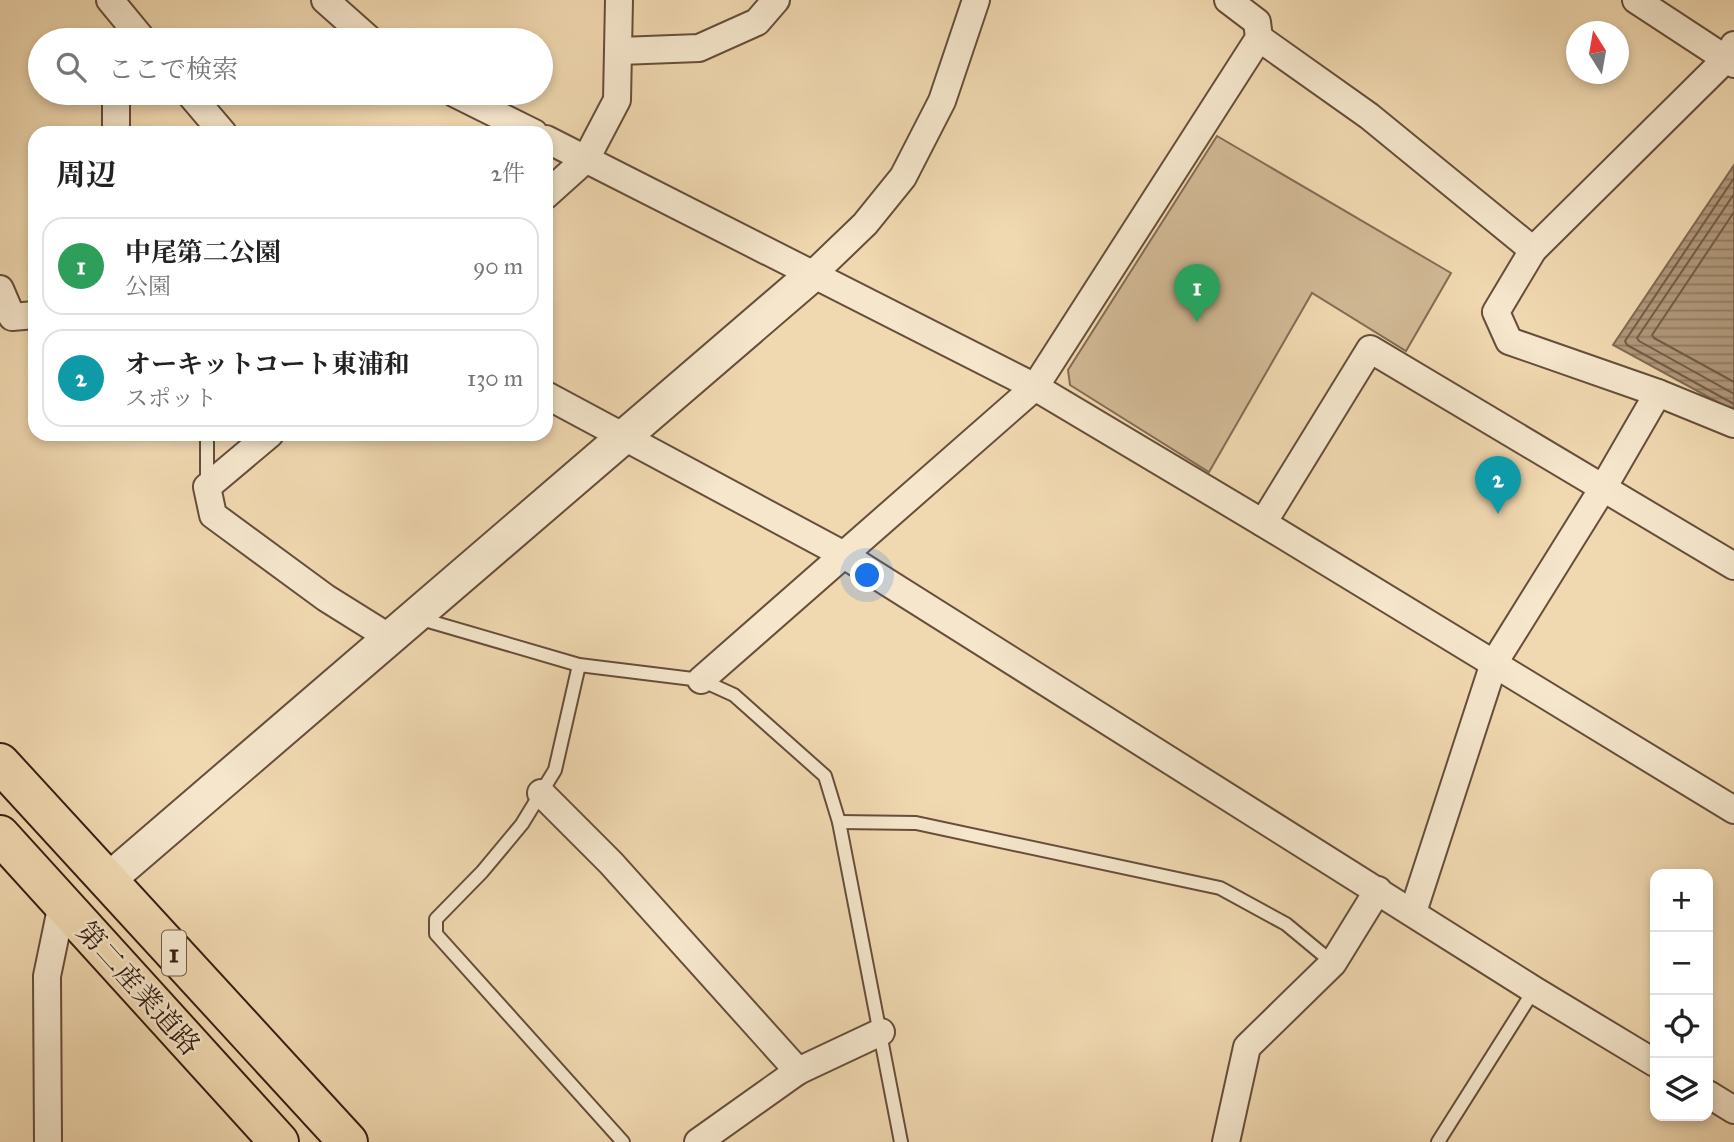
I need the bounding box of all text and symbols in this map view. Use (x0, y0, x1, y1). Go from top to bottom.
north arrow (1566, 21, 1629, 84)
search box (28, 28, 553, 105)
icon: search (52, 48, 90, 86)
text: ここで検索 (108, 53, 238, 85)
text: 周辺 (56, 157, 116, 193)
text: 2件 (491, 159, 525, 187)
text: 中尾第二公園 (125, 236, 281, 268)
text: 1 (76, 252, 86, 280)
text: 90 m (473, 252, 523, 280)
pin: 1 (1174, 264, 1220, 322)
text: 公園 (125, 272, 171, 300)
text: オーキットコート東浦和 (125, 348, 409, 380)
text: 2 (75, 364, 87, 392)
text: 130 m (467, 364, 523, 392)
text: スポット (125, 384, 217, 412)
pin: 2 (1475, 456, 1521, 514)
your location (850, 558, 884, 592)
map controls (1650, 869, 1713, 1121)
button: + (1650, 869, 1713, 932)
street label: 第二産業道路 (69, 914, 208, 1062)
road number: 1 (162, 930, 186, 976)
button: − (1650, 932, 1713, 995)
button: locate (1650, 995, 1713, 1058)
button: layers (1650, 1058, 1713, 1121)

